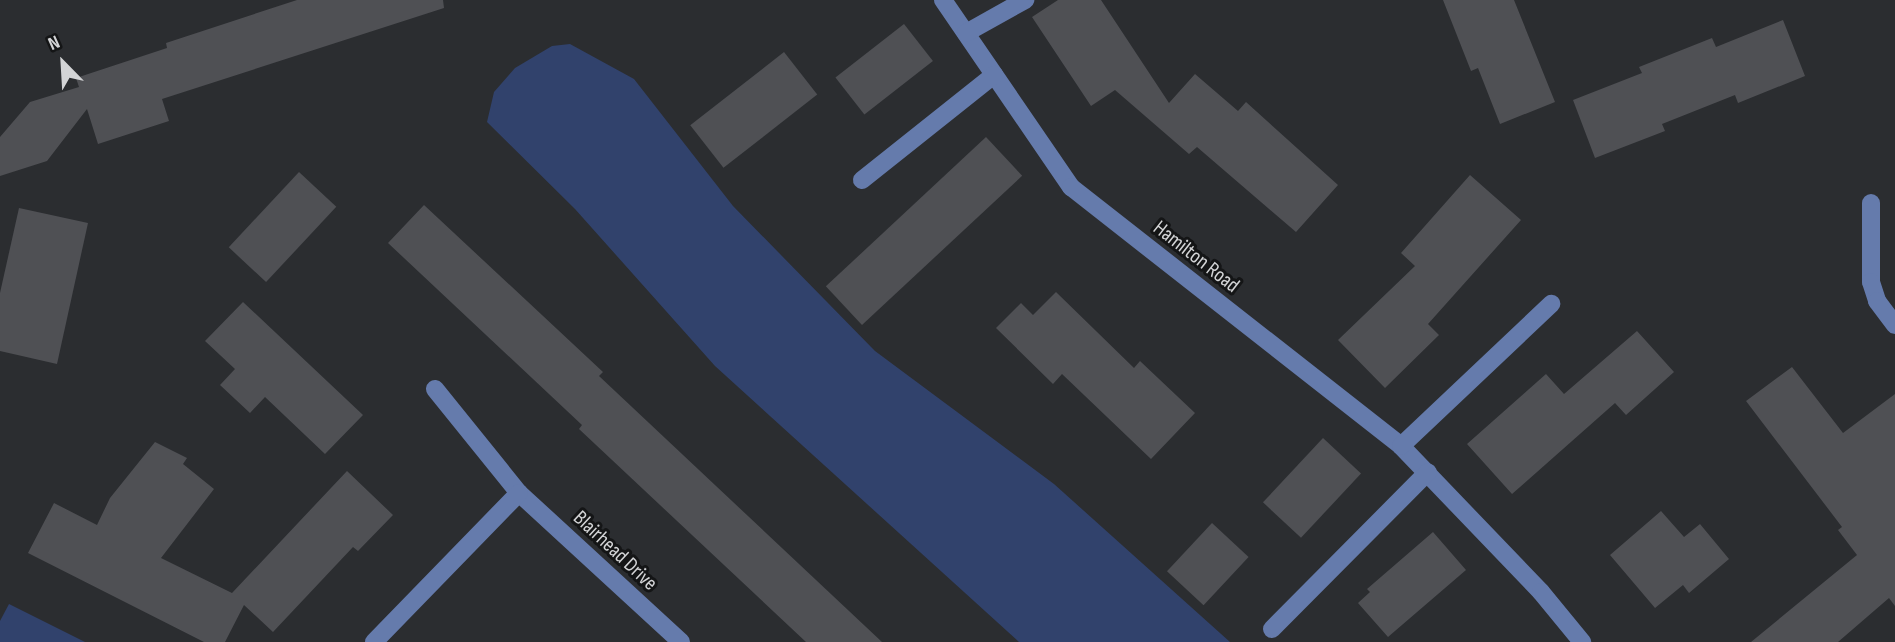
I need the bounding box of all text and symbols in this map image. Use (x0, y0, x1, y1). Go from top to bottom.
north arrow (28, 28, 98, 98)
text: N (45, 31, 64, 56)
street label: Hamilton Road (1148, 216, 1244, 298)
street label: Blairhead Drive (568, 506, 662, 596)

